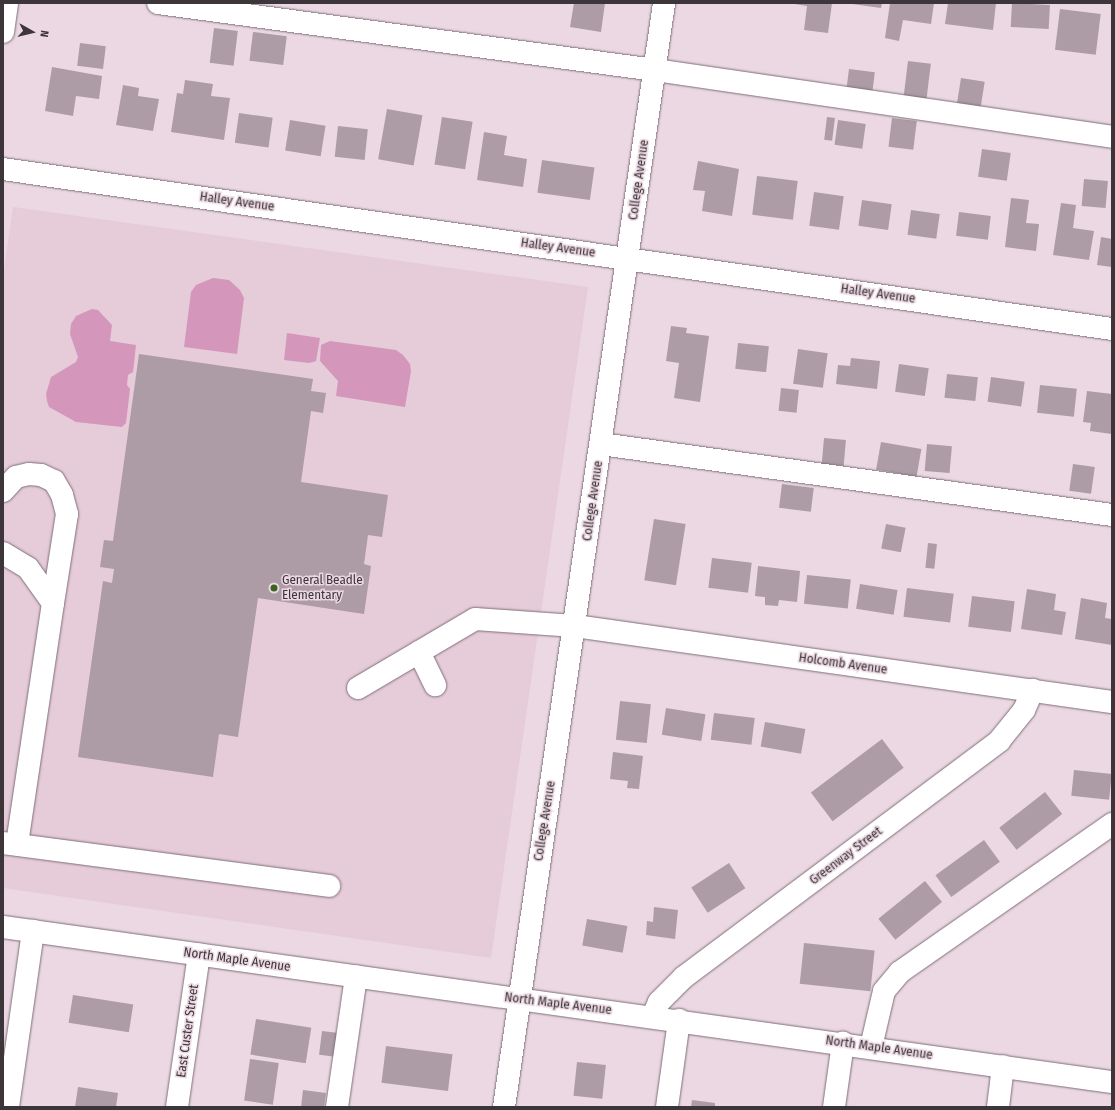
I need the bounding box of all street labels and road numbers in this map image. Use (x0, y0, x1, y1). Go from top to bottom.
street label: College Avenue (626, 139, 652, 221)
street label: Halley Avenue (199, 189, 275, 215)
street label: Halley Avenue (520, 235, 596, 261)
street label: Halley Avenue (840, 281, 916, 307)
street label: College Avenue (580, 460, 606, 542)
street label: Holcomb Avenue (798, 650, 888, 678)
street label: College Avenue (531, 780, 559, 862)
street label: Greenway Street (807, 824, 885, 888)
street label: North Maple Avenue (183, 945, 291, 975)
street label: East Custer Street (174, 983, 202, 1079)
street label: North Maple Avenue (504, 990, 612, 1018)
street label: North Maple Avenue (825, 1033, 933, 1063)

